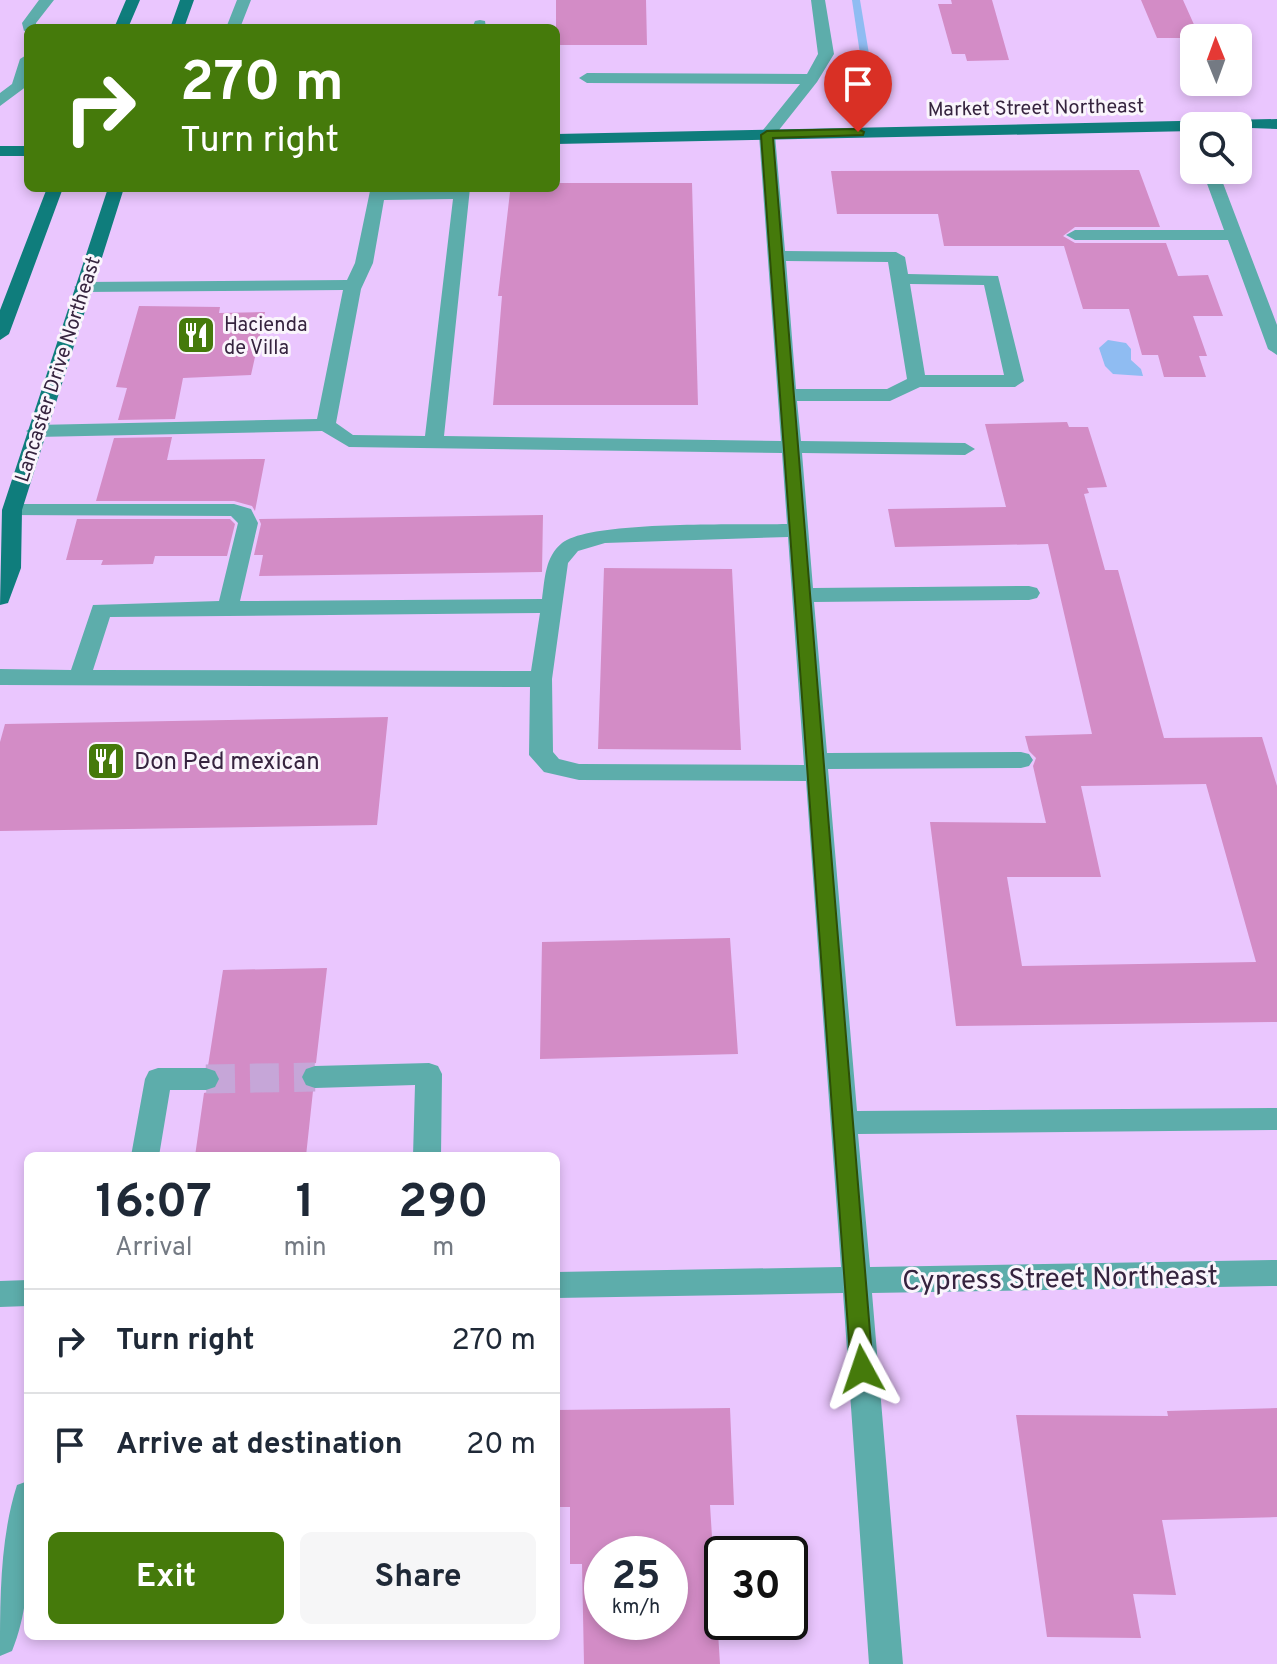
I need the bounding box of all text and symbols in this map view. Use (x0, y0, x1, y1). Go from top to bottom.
north arrow (1180, 24, 1252, 96)
map controls (1180, 24, 1252, 184)
text: 270 m (180, 50, 344, 120)
pin (824, 50, 892, 132)
icon: right (48, 56, 152, 160)
icon: arrive (836, 62, 880, 106)
street label: Market Street Northeast (928, 94, 1145, 124)
button: search (1180, 112, 1252, 184)
text: Turn right (180, 119, 339, 165)
street label: Lancaster Drive Northeast (10, 253, 108, 486)
place label: Hacienda de Villa (224, 313, 308, 362)
restaurant icon: Hacienda de Villa (175, 314, 217, 356)
restaurant icon: Don Ped mexican (85, 740, 127, 782)
place label: Don Ped mexican (134, 748, 320, 778)
text: 16:07 (95, 1174, 212, 1234)
text: 1 (295, 1174, 315, 1234)
text: 290 (398, 1174, 489, 1234)
text: Arrival (115, 1232, 192, 1265)
text: min (283, 1232, 327, 1265)
text: m (432, 1232, 454, 1265)
street label: Cypress Street Northeast (902, 1259, 1218, 1301)
icon: right (48, 1319, 92, 1363)
text: Turn right (116, 1323, 254, 1360)
text: 270 m (451, 1323, 536, 1360)
position arrow (820, 1327, 904, 1411)
icon: arrive (48, 1423, 92, 1467)
text: Arrive at destination (116, 1427, 402, 1464)
text: 20 m (466, 1427, 536, 1464)
button: Exit (48, 1532, 284, 1624)
button: Share (300, 1532, 536, 1624)
speed limit sign: 30 (704, 1536, 808, 1640)
text: 25 (612, 1553, 660, 1603)
text: km/h (612, 1595, 660, 1621)

